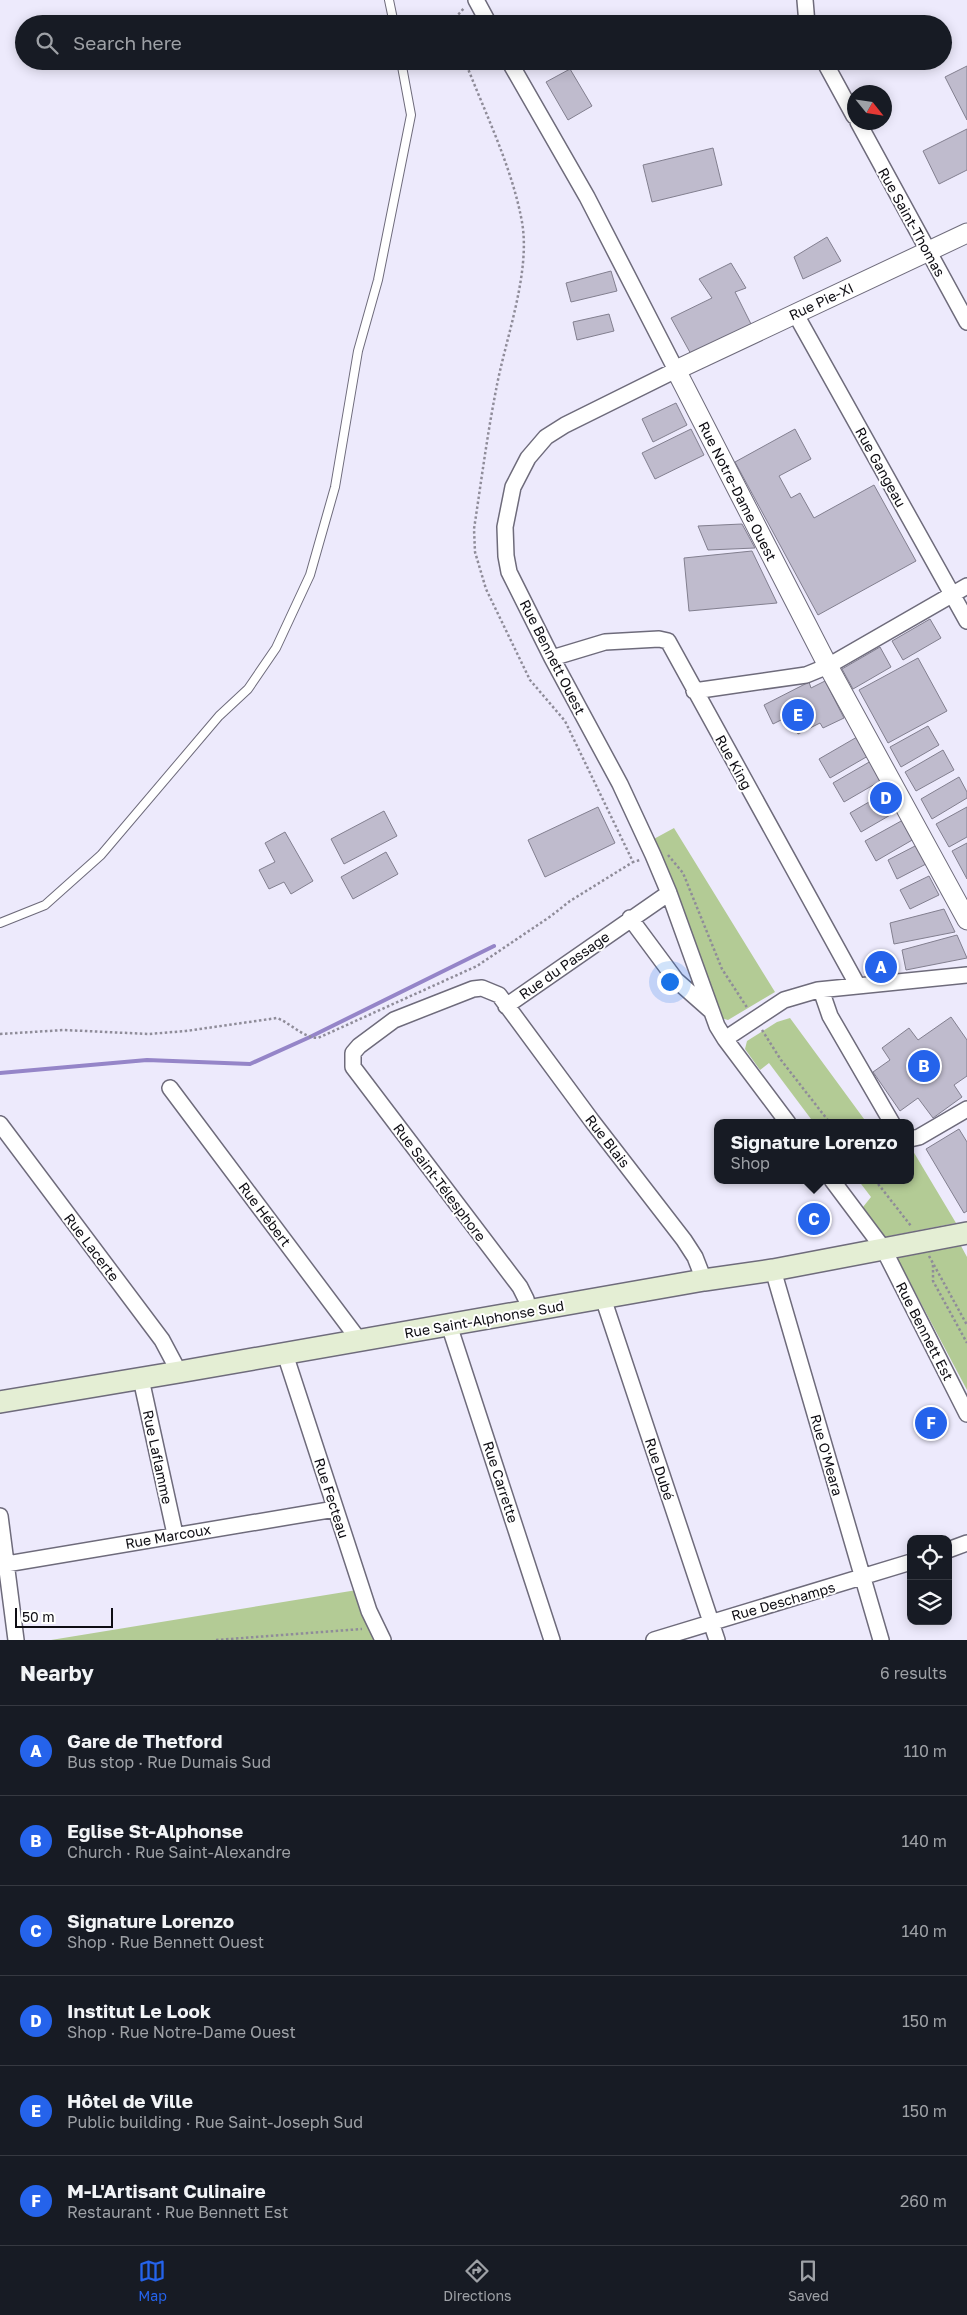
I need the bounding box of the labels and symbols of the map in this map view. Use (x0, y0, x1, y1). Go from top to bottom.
north arrow (847, 85, 892, 130)
street label: Rue Saint-Thomas (875, 164, 949, 280)
street label: Rue Pie-XI (786, 279, 856, 323)
street label: Rue Notre-Dame Ouest (695, 418, 781, 564)
street label: Rue Gangeau (852, 424, 910, 510)
street label: Rue Bennett Ouest (517, 597, 589, 717)
pin: E (782, 696, 814, 734)
street label: Rue King (712, 732, 756, 792)
pin: D (870, 779, 902, 817)
street label: Rue du Passage (516, 928, 612, 1002)
pin: A (865, 948, 897, 986)
your location (657, 969, 683, 995)
pin: B (908, 1047, 940, 1085)
street label: Rue Blais (582, 1111, 634, 1171)
street label: Rue Saint-Télesphore (390, 1120, 490, 1244)
street label: Rue Hébert (235, 1178, 295, 1250)
pin: C (798, 1200, 830, 1238)
street label: Rue Lacerte (61, 1210, 123, 1284)
street label: Rue Bennett Est (893, 1279, 957, 1383)
street label: Rue Saint-Alphonse Sud (403, 1297, 565, 1341)
pin: F (915, 1404, 947, 1442)
street label: Rue Laflamme (140, 1408, 176, 1506)
street label: Rue O'Meara (807, 1412, 847, 1498)
street label: Rue Dubé (642, 1436, 678, 1502)
street label: Rue Carrette (480, 1439, 522, 1525)
street label: Rue Fecteau (311, 1456, 353, 1540)
street label: Rue Marcoux (124, 1520, 213, 1552)
street label: Rue Deschamps (729, 1578, 837, 1624)
scale bar (15, 1605, 112, 1628)

